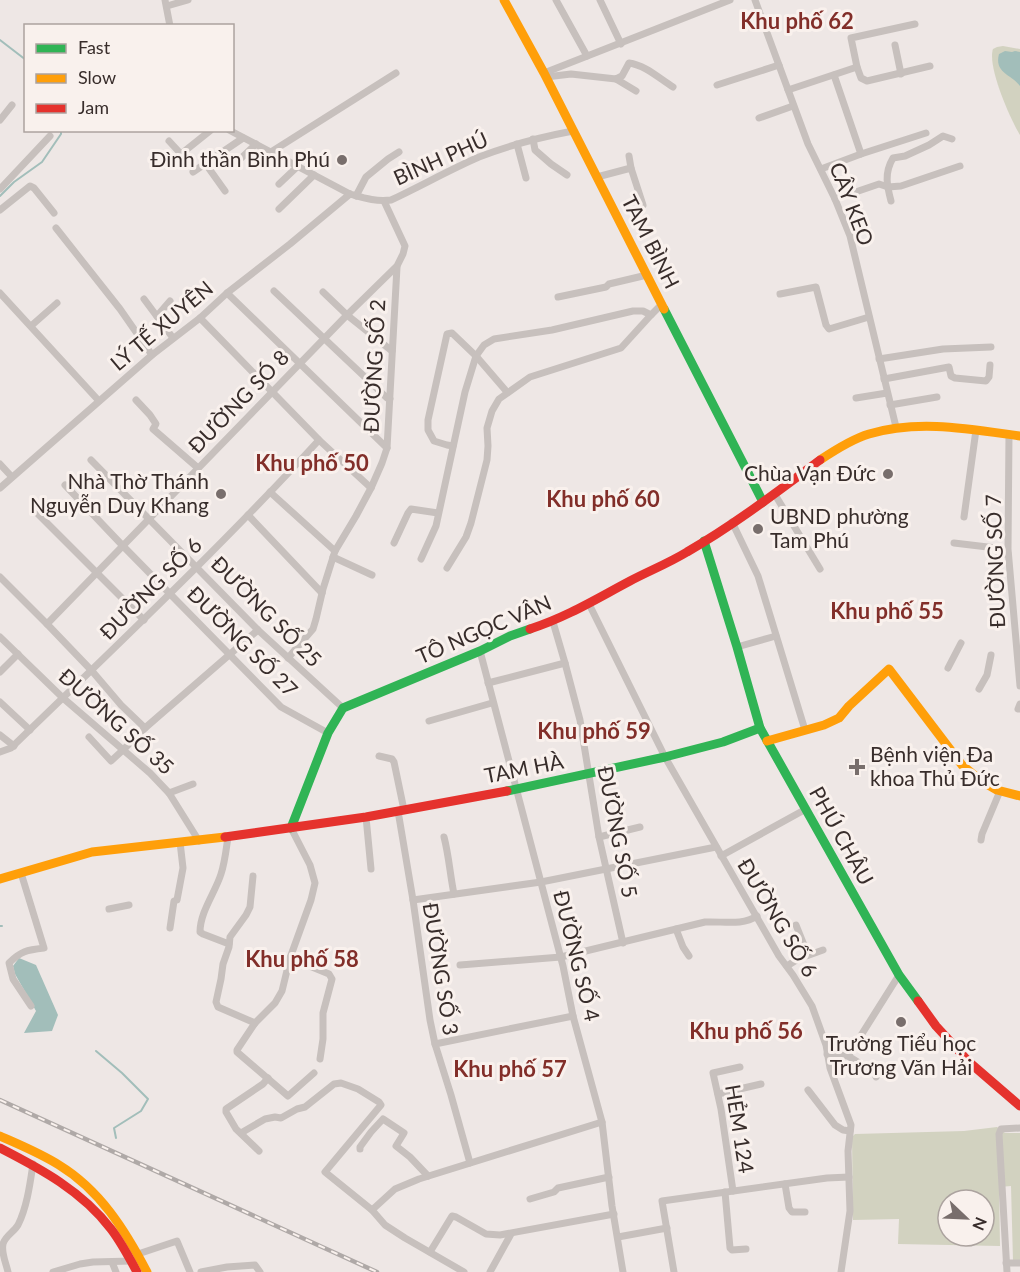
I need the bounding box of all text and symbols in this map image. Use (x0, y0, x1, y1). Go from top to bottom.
district label: Khu phố 62 (740, 7, 854, 34)
legend (24, 24, 234, 132)
text: Fast (78, 36, 111, 58)
text: Slow (78, 66, 116, 88)
text: Jam (78, 96, 109, 118)
street label: BÌNH PHÚ (389, 126, 492, 190)
place label: Đình thần Bình Phú (150, 146, 330, 171)
marker: Đình thần Bình Phú (335, 153, 349, 167)
street label: CÂY KEO (825, 158, 880, 249)
street label: TAM BÌNH (617, 190, 686, 292)
street label: LÝ TẾ XUYÊN (105, 275, 217, 375)
street label: ĐƯỜNG SỐ 2 (358, 298, 389, 433)
street label: ĐƯỜNG SÓ 8 (182, 344, 293, 458)
district label: Khu phố 50 (255, 449, 369, 476)
place label: Chùa Vạn Đức (744, 460, 876, 485)
marker: Chùa Vạn Đức (881, 467, 895, 481)
place label: Nhà Thờ Thánh Nguyễn Duy Khang (30, 468, 209, 517)
district label: Khu phố 60 (546, 485, 660, 512)
marker: Nhà Thờ Thánh Nguyễn Duy Khang (214, 487, 228, 501)
street label: ĐƯỜNG SỐ 7 (980, 494, 1009, 628)
place label: UBND phường Tam Phú (770, 503, 909, 552)
marker: UBND phường Tam Phú (751, 522, 765, 536)
street label: ĐƯỜNG SỐ 6 (94, 532, 206, 644)
street label: ĐƯỜNG SỐ 25 (207, 550, 328, 671)
street label: ĐƯỜNG SỐ 27 (183, 580, 304, 701)
street label: TÔ NGỌC VÂN (412, 589, 555, 668)
district label: Khu phố 55 (830, 597, 944, 624)
street label: ĐƯỜNG SỐ 35 (54, 663, 180, 779)
district label: Khu phố 59 (537, 717, 651, 744)
place label: Bệnh viện Đa khoa Thủ Đức (870, 741, 1000, 790)
street label: TAM HÀ (482, 747, 566, 787)
marker: Bệnh viện Đa khoa Thủ Đức (848, 758, 866, 776)
street label: ĐƯỜNG SỐ 5 (593, 764, 644, 900)
street label: PHÚ CHÂU (805, 782, 880, 889)
street label: ĐƯỜNG SỐ 6 (733, 853, 823, 981)
street label: ĐƯỜNG SỐ 4 (549, 888, 606, 1024)
street label: ĐƯỜNG SỐ 3 (419, 901, 464, 1037)
district label: Khu phố 58 (245, 945, 359, 972)
marker: Trường Tiểu học Trương Văn Hải (894, 1015, 908, 1029)
district label: Khu phố 56 (689, 1017, 803, 1044)
place label: Trường Tiểu học Trương Văn Hải (826, 1030, 976, 1079)
district label: Khu phố 57 (453, 1055, 567, 1082)
street label: HẺM 124 (721, 1083, 760, 1175)
north arrow (936, 1188, 996, 1248)
text: N (969, 1215, 991, 1233)

